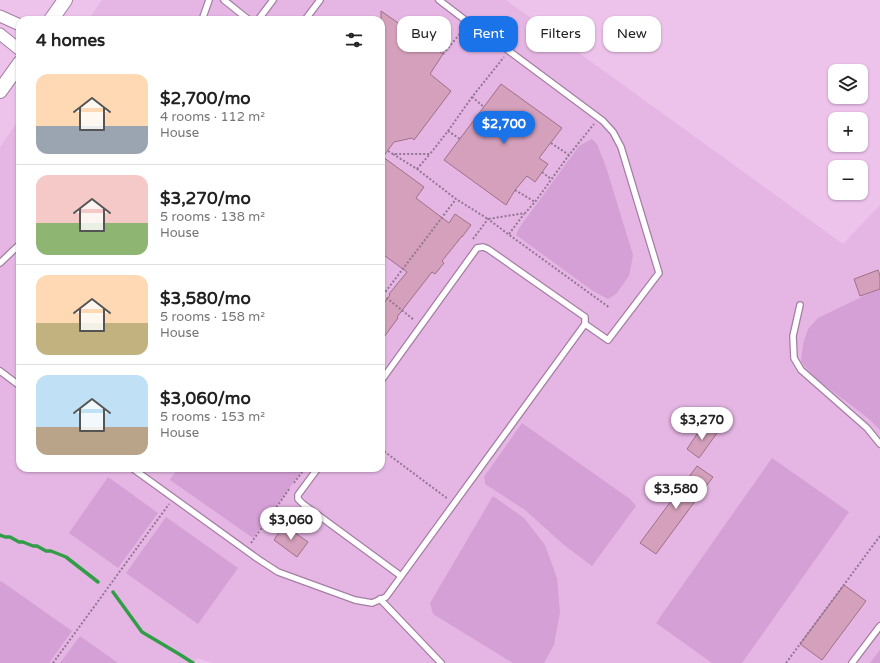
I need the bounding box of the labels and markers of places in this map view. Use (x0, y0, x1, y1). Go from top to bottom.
pin: $2,700 (471, 111, 537, 145)
pin: $3,270 (669, 407, 735, 441)
pin: $3,580 (643, 476, 709, 510)
pin: $3,060 (258, 507, 324, 541)

